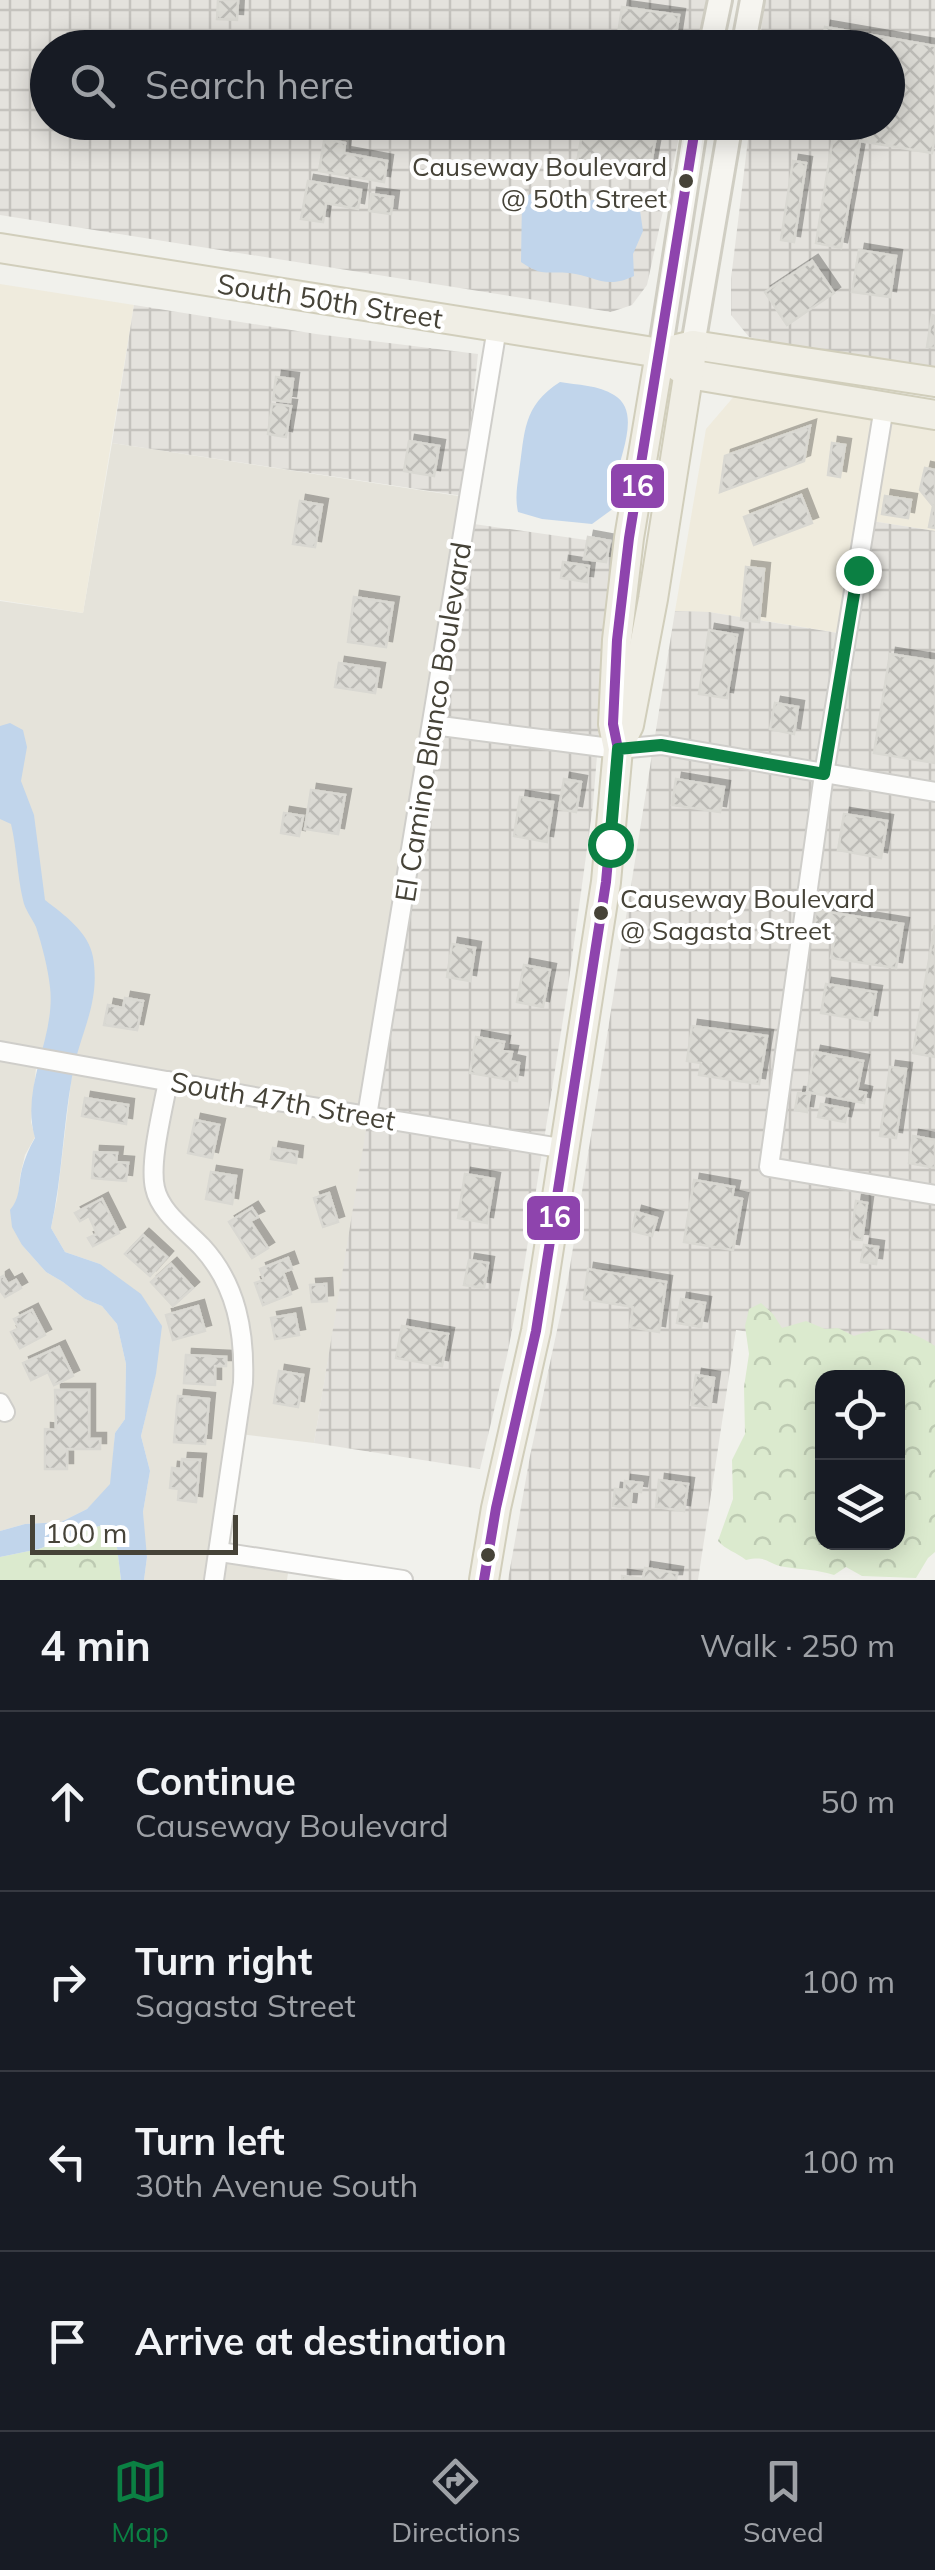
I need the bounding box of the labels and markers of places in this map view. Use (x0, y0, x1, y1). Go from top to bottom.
place label: Causeway Boulevard @ 50th Street (412, 150, 667, 215)
marker: Causeway Boulevard @ 50th Street (676, 171, 696, 191)
place label: Causeway Boulevard @ Sagasta Street (620, 882, 875, 947)
marker: Causeway Boulevard @ Sagasta Street (591, 903, 611, 923)
unlabelled marker (478, 1545, 498, 1565)

